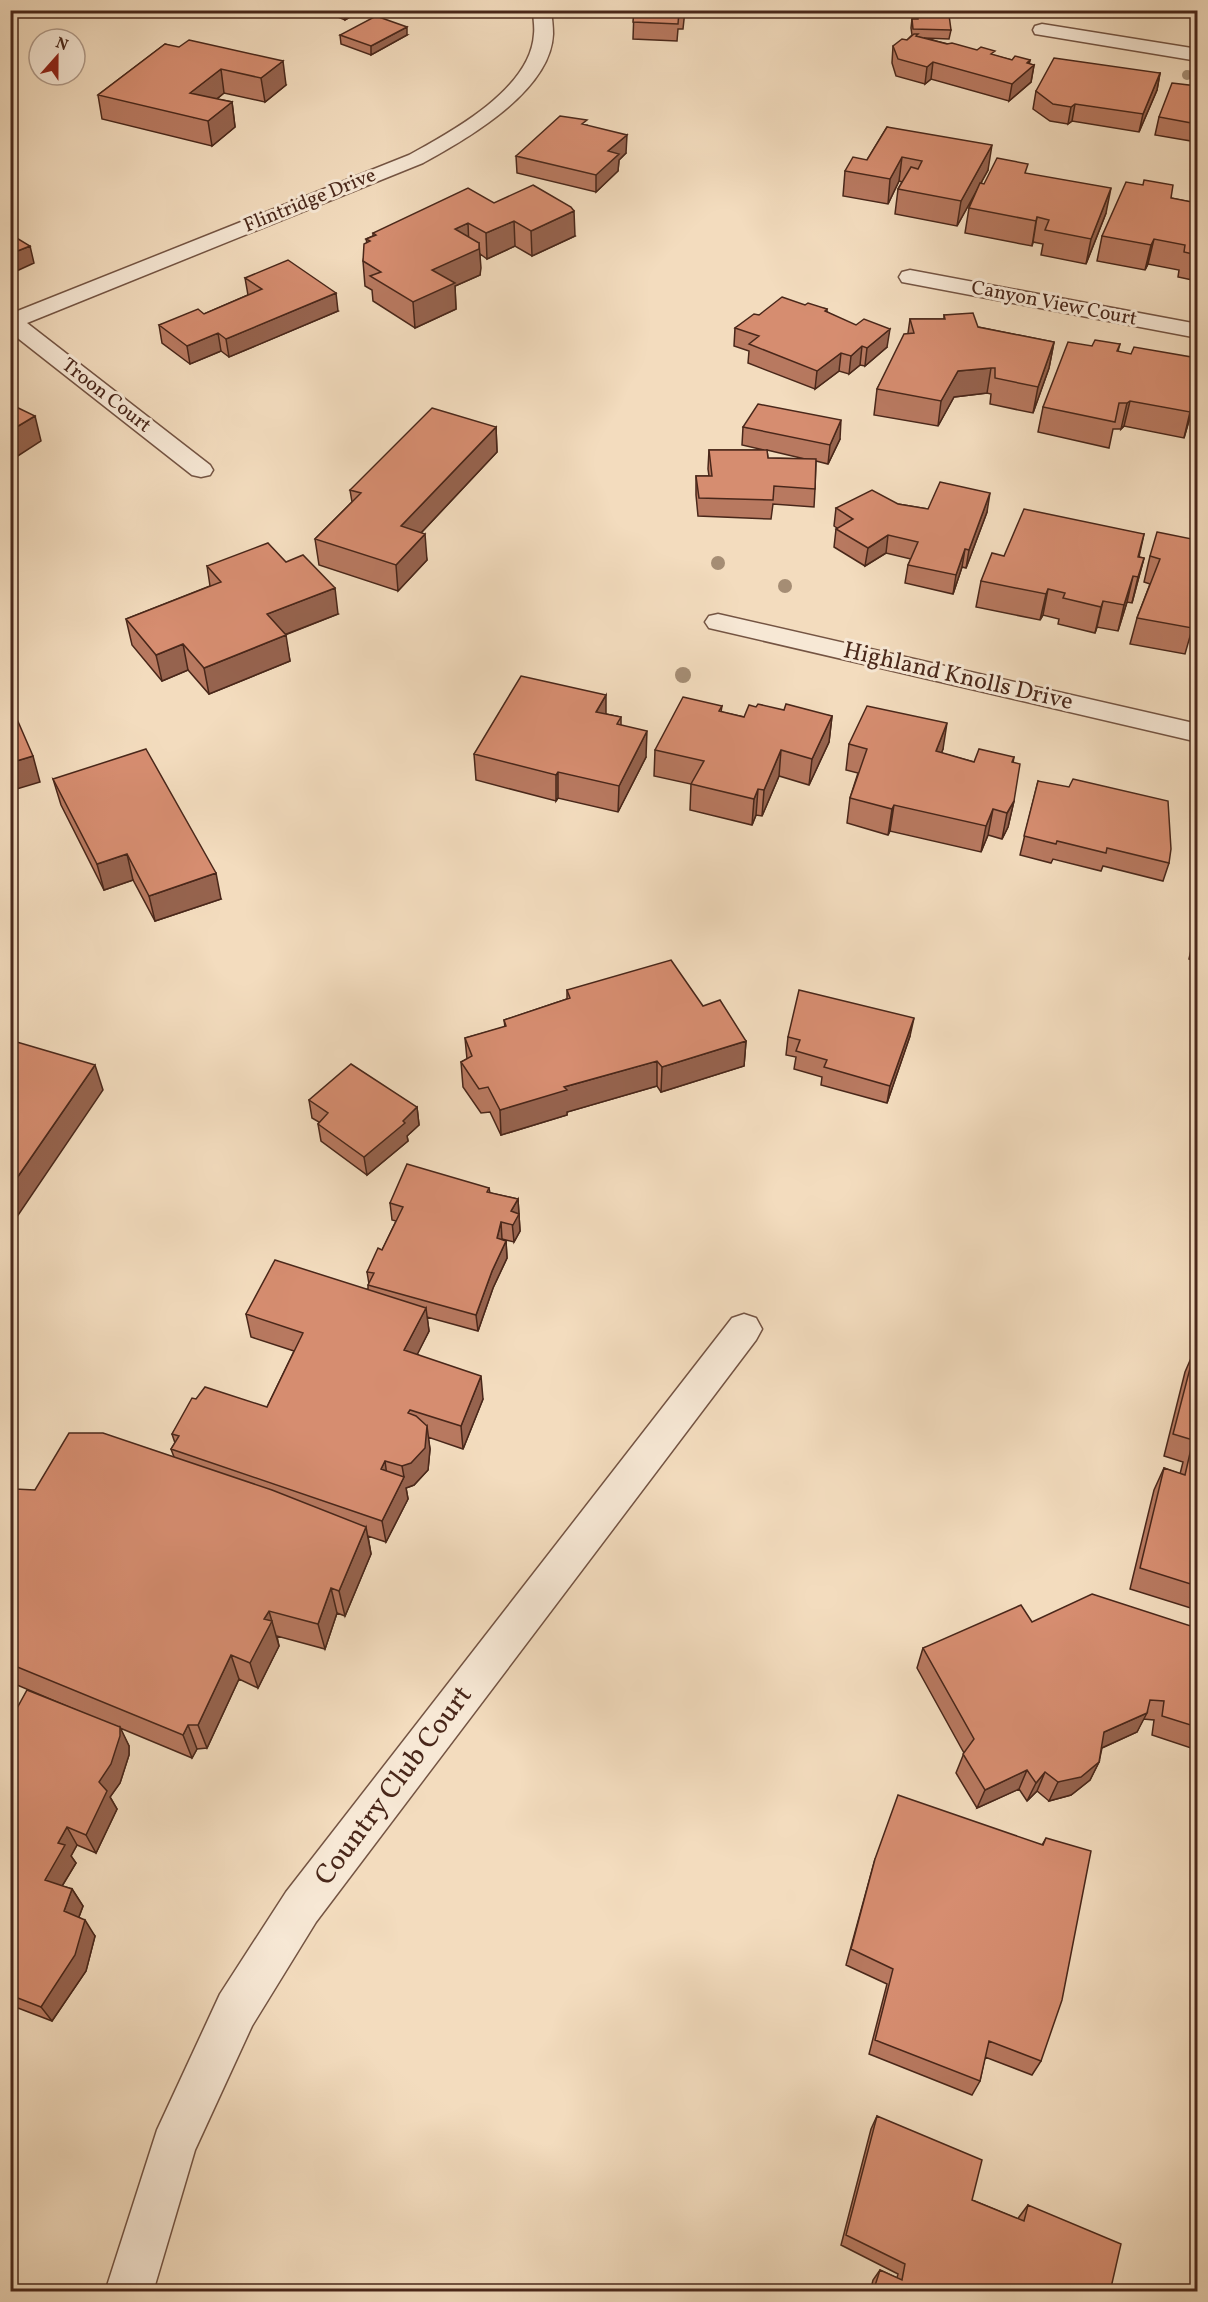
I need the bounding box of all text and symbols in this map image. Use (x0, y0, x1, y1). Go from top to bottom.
north arrow (27, 27, 87, 87)
text: N (52, 33, 71, 57)
street label: Flintridge Drive (240, 162, 380, 240)
street label: Canyon View Court (969, 274, 1139, 334)
street label: Troon Court (55, 352, 157, 440)
street label: Highland Knolls Drive (840, 634, 1076, 720)
street label: Country Club Court (306, 1678, 482, 1894)

